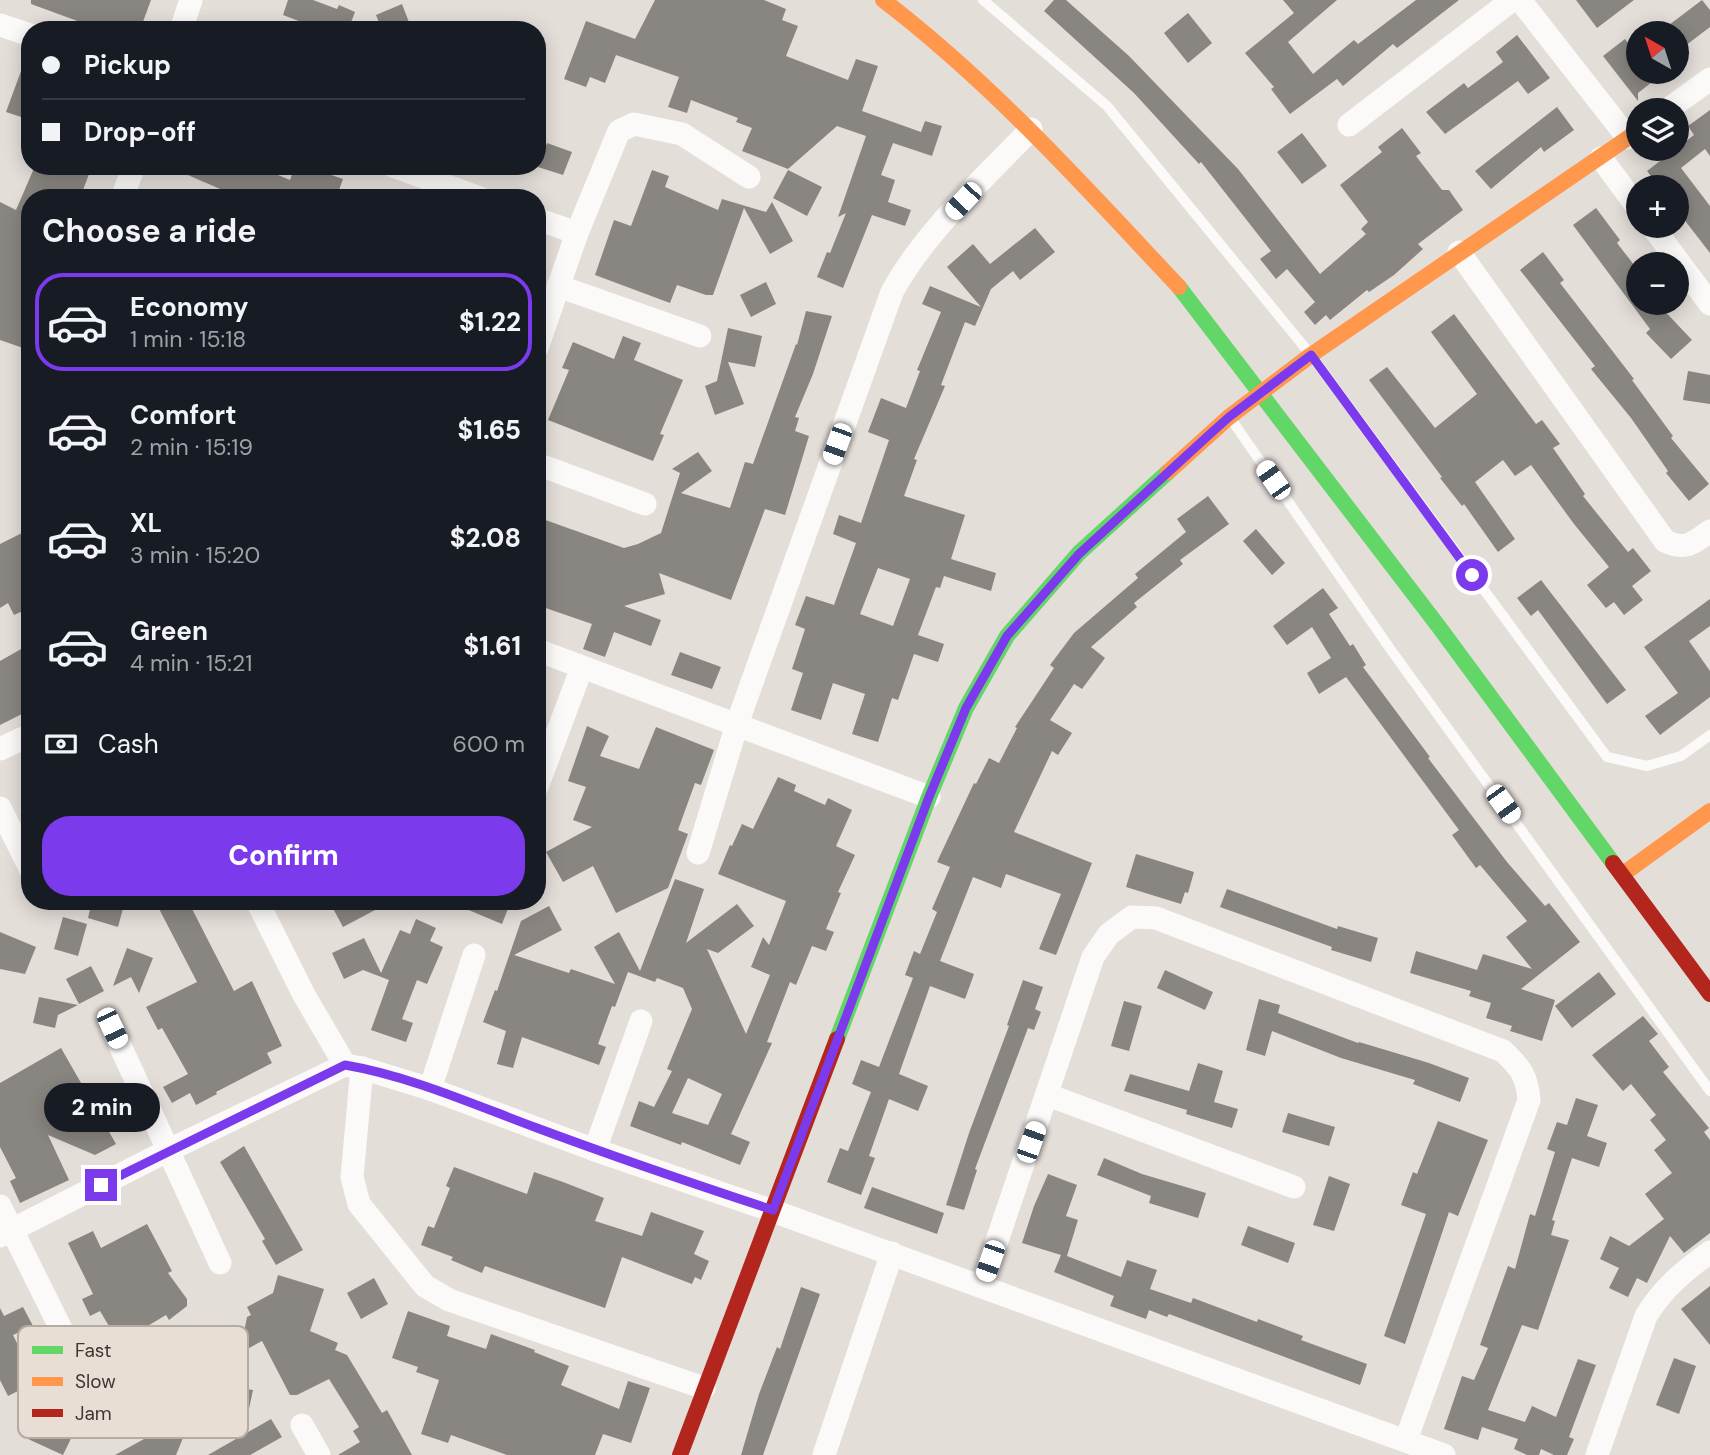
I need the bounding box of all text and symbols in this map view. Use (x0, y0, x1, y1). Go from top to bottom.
north arrow (1626, 21, 1689, 84)
map controls (1626, 21, 1689, 315)
text: Pickup (84, 48, 171, 82)
button: layers (1626, 98, 1689, 161)
text: Drop-off (84, 115, 196, 149)
button: + (1626, 175, 1689, 238)
car (941, 178, 986, 224)
text: Choose a ride (42, 210, 257, 252)
button: − (1626, 252, 1689, 315)
text: Economy (130, 290, 248, 324)
icon: car (46, 291, 109, 354)
text: $1.22 (459, 305, 521, 339)
text: 1 min · 15:18 (130, 324, 246, 354)
text: Comfort (130, 398, 236, 432)
icon: car (46, 399, 109, 462)
text: $1.65 (458, 413, 521, 447)
car (820, 421, 855, 467)
text: 2 min · 15:19 (130, 432, 253, 462)
car (1253, 457, 1294, 503)
text: XL (130, 506, 162, 540)
icon: car (46, 507, 109, 570)
text: $2.08 (450, 521, 521, 555)
text: 3 min · 15:20 (130, 540, 260, 570)
route start (1456, 559, 1488, 591)
text: Green (130, 614, 208, 648)
icon: car (46, 615, 109, 678)
text: $1.61 (464, 629, 521, 663)
text: 4 min · 15:21 (130, 648, 252, 678)
icon: cash (42, 725, 80, 763)
text: Cash (98, 727, 159, 761)
text: 600 m (452, 729, 525, 759)
car (1483, 781, 1524, 827)
button: Confirm (42, 816, 525, 896)
car (94, 1005, 131, 1051)
callout: 2 min (43, 1084, 159, 1132)
text: 2 min (71, 1092, 133, 1122)
car (1015, 1119, 1048, 1165)
route end (85, 1169, 117, 1201)
car (974, 1238, 1007, 1284)
legend (18, 1326, 248, 1438)
text: Fast (75, 1338, 111, 1363)
text: Slow (75, 1369, 116, 1394)
text: Jam (75, 1401, 112, 1426)

